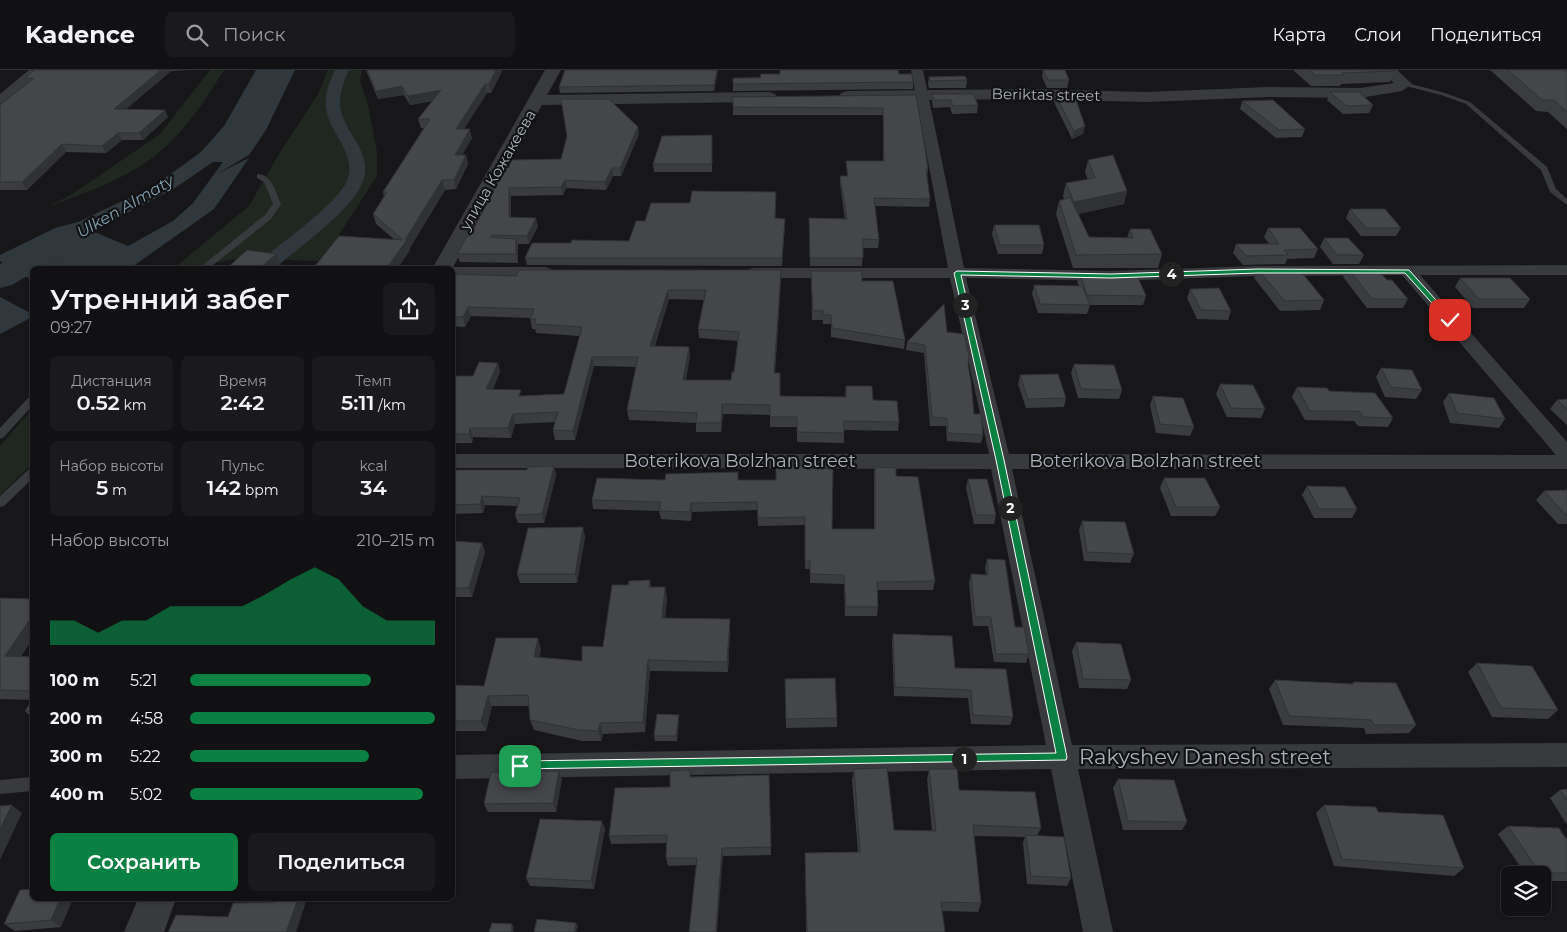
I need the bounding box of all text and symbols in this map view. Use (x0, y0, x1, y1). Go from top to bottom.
search box (165, 12, 515, 57)
text: Kadence (25, 20, 135, 49)
icon: search (183, 21, 211, 49)
text: Поиск (223, 23, 286, 46)
text: Карта (1272, 24, 1326, 46)
text: Слои (1354, 24, 1402, 46)
text: Поделиться (1430, 24, 1542, 46)
street label: Beriktas street (992, 84, 1100, 105)
street label: улица Кожакеева (455, 106, 540, 234)
water label: Ulken Almaty (73, 170, 178, 242)
pin: 4 (1158, 262, 1184, 286)
text: 4 (1167, 265, 1176, 283)
text: Утренний забег (50, 282, 289, 316)
button: share (383, 283, 435, 335)
pin: 3 (952, 292, 978, 318)
text: 3 (961, 296, 970, 314)
pin (1429, 299, 1471, 341)
icon: check (1436, 306, 1464, 334)
text: 09:27 (50, 318, 92, 337)
text: Дистанция (71, 372, 152, 390)
text: Время (218, 372, 267, 390)
text: Темп (355, 372, 392, 390)
text: 0.52 (76, 390, 120, 415)
text: 2:42 (221, 390, 264, 415)
text: 5:11 (341, 390, 374, 415)
text: km (120, 396, 147, 414)
text: /km (374, 396, 406, 414)
street label: Boterikova Bolzhan street (624, 450, 856, 472)
street label: Boterikova Bolzhan street (1029, 450, 1261, 472)
text: Набор высоты (59, 457, 164, 475)
text: Пульс (221, 457, 264, 475)
text: kcal (360, 457, 387, 475)
text: 5 (96, 475, 108, 500)
text: 142 (207, 475, 241, 500)
text: 34 (360, 475, 387, 500)
text: m (108, 481, 127, 499)
text: bpm (241, 481, 279, 499)
pin: 2 (998, 496, 1022, 520)
text: 2 (1006, 499, 1015, 517)
text: Набор высоты (50, 531, 170, 550)
text: 210–215 m (357, 531, 435, 550)
text: 100 m (50, 671, 99, 690)
text: 5:21 (130, 671, 157, 690)
text: 200 m (50, 709, 102, 728)
text: 4:58 (130, 709, 163, 728)
street label: Rakyshev Danesh street (1079, 744, 1331, 769)
pin (499, 745, 541, 787)
pin: 1 (952, 746, 976, 772)
text: 300 m (50, 747, 103, 766)
text: 5:22 (130, 747, 161, 766)
text: 1 (962, 750, 967, 768)
icon: arrive (506, 752, 534, 780)
text: 400 m (50, 785, 104, 804)
text: 5:02 (130, 785, 162, 804)
button: Сохранить (50, 833, 238, 891)
button: Поделиться (248, 833, 435, 891)
map controls (1501, 866, 1551, 916)
button: layers (1501, 866, 1551, 916)

